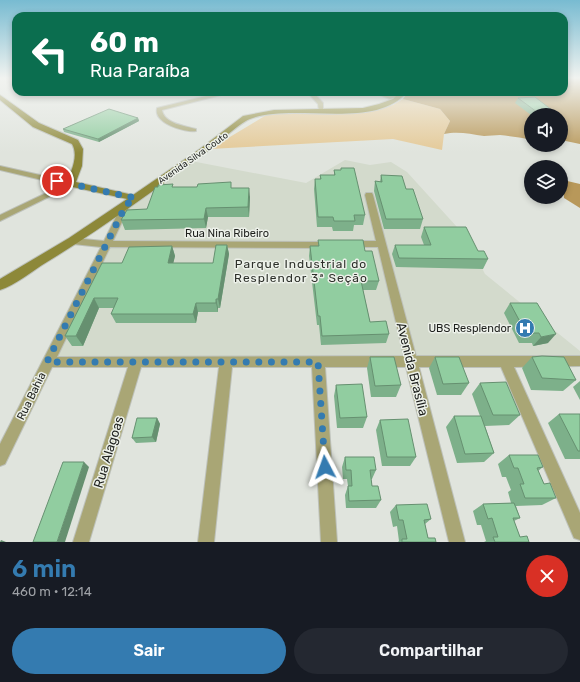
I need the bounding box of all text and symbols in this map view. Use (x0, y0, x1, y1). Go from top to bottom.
text: 60 m (90, 26, 159, 59)
icon: left (24, 28, 76, 80)
text: Rua Paraíba (90, 60, 190, 82)
map controls (524, 108, 568, 204)
button: sound (524, 108, 568, 152)
street label: Avenida Silva Couto (156, 130, 230, 186)
button: layers (524, 160, 568, 204)
pin (40, 164, 74, 198)
icon: arrive (46, 170, 68, 192)
street label: Rua Nina Ribeiro (185, 227, 269, 240)
district label: Parque Industrial do Resplendor 3ª Seção (234, 257, 368, 285)
hospital icon: UBS Resplendor (514, 317, 536, 339)
street label: Avenida Brasília (394, 321, 431, 417)
place label: UBS Resplendor (428, 322, 512, 335)
street label: Rua Bahia (14, 370, 49, 422)
street label: Rua Alagoas (90, 414, 128, 490)
position arrow (304, 446, 346, 488)
text: 6 min (12, 555, 76, 583)
button: close (526, 555, 568, 597)
text: 460 m · 12:14 (12, 584, 92, 599)
button: Sair (12, 628, 286, 674)
button: Compartilhar (294, 628, 568, 674)

